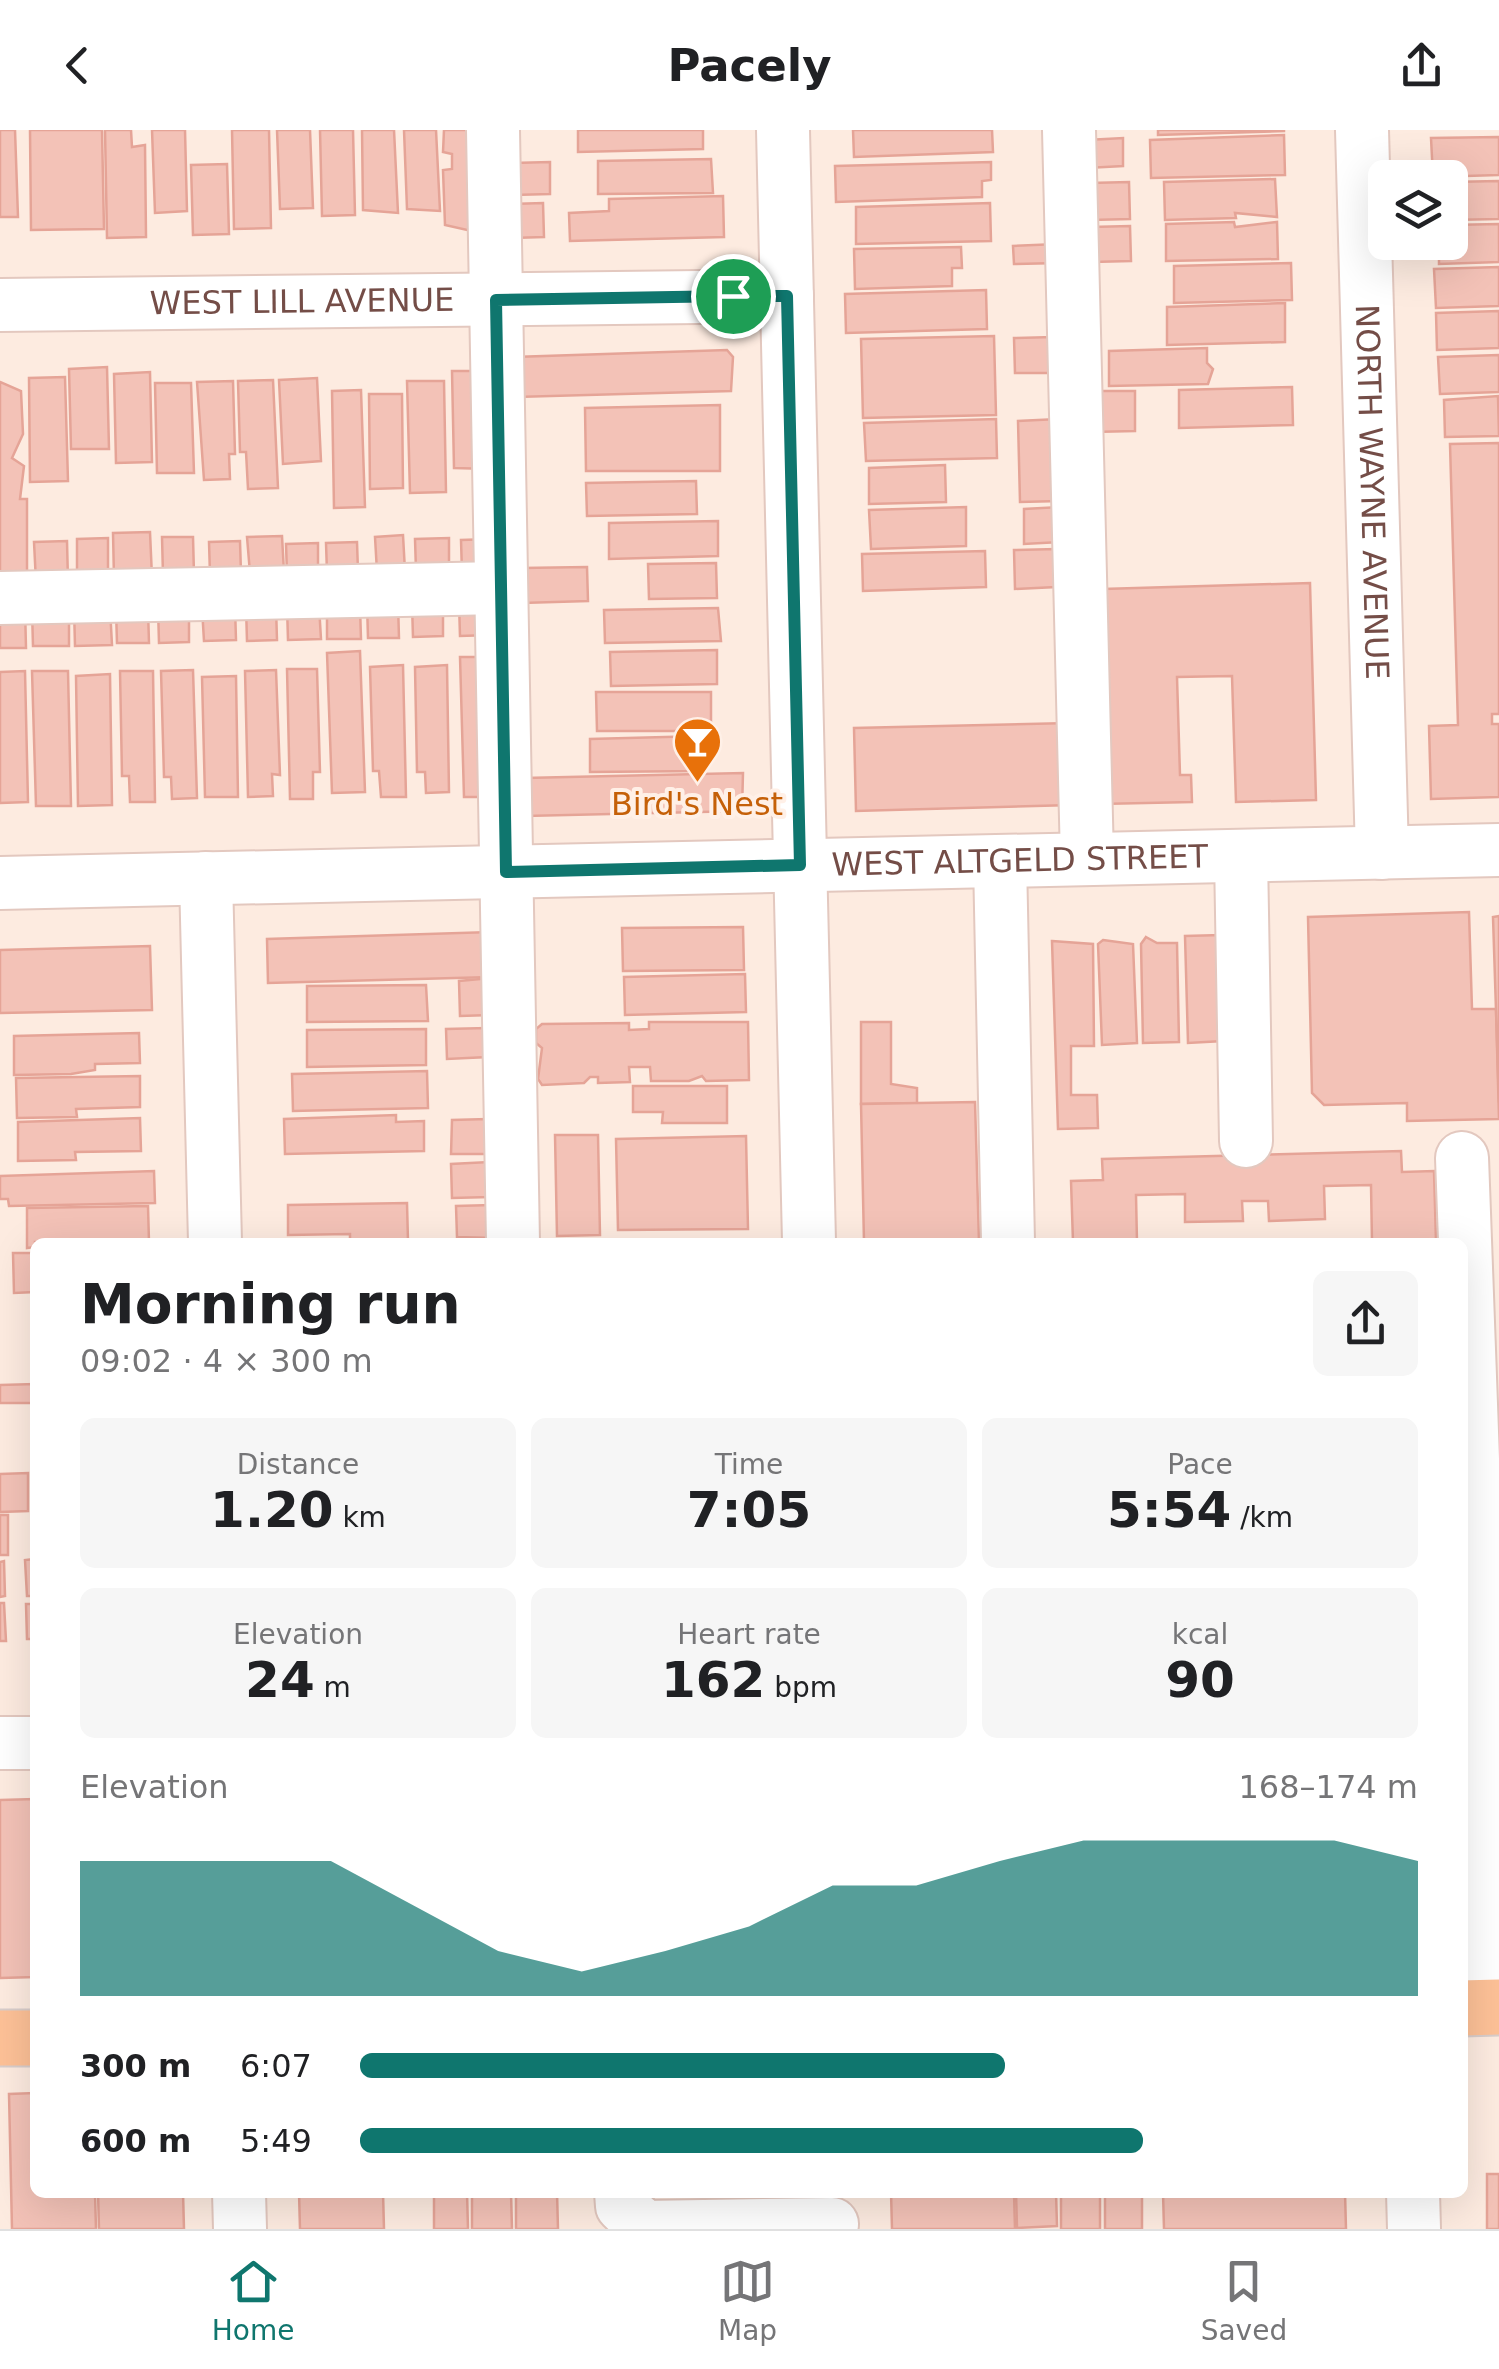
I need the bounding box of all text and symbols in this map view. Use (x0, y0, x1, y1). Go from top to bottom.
icon: back (50, 38, 105, 93)
icon: share (1394, 38, 1449, 93)
text: Pacely (667, 39, 832, 92)
map controls (1368, 160, 1468, 260)
button: layers (1368, 160, 1468, 260)
pin (691, 254, 776, 339)
icon: arrive (706, 269, 761, 324)
street label: WEST LILL AVENUE (150, 281, 454, 322)
street label: NORTH WAYNE AVENUE (1348, 304, 1396, 680)
bar icon: Bird's Nest (671, 716, 723, 784)
place label: Bird's Nest (611, 785, 783, 823)
street label: WEST ALTGELD STREET (831, 837, 1209, 884)
button: share (1313, 1271, 1418, 1376)
text: Morning run (80, 1272, 461, 1336)
text: 09:02 · 4 × 300 m (80, 1342, 373, 1380)
text: Distance (237, 1448, 359, 1481)
text: Time (715, 1448, 783, 1481)
text: Pace (1167, 1448, 1233, 1481)
text: 1.20 (210, 1481, 333, 1539)
text: 7:05 (687, 1481, 811, 1539)
text: 5:54 (1107, 1481, 1231, 1539)
text: km (333, 1501, 386, 1534)
text: /km (1231, 1501, 1293, 1534)
text: Elevation (233, 1618, 363, 1651)
text: Heart rate (677, 1618, 821, 1651)
text: kcal (1172, 1618, 1228, 1651)
text: 24 (245, 1651, 315, 1709)
text: 162 (661, 1651, 765, 1709)
text: 90 (1165, 1651, 1235, 1709)
text: m (315, 1671, 351, 1704)
text: bpm (765, 1671, 837, 1704)
text: Elevation (80, 1768, 229, 1806)
text: 168–174 m (1239, 1768, 1418, 1806)
text: 300 m (80, 2047, 191, 2085)
text: 6:07 (240, 2047, 312, 2085)
text: 600 m (80, 2122, 191, 2160)
text: 5:49 (240, 2122, 312, 2160)
tab: Home (212, 2254, 294, 2347)
tab: Map (718, 2254, 777, 2347)
tab: Saved (1201, 2254, 1287, 2347)

